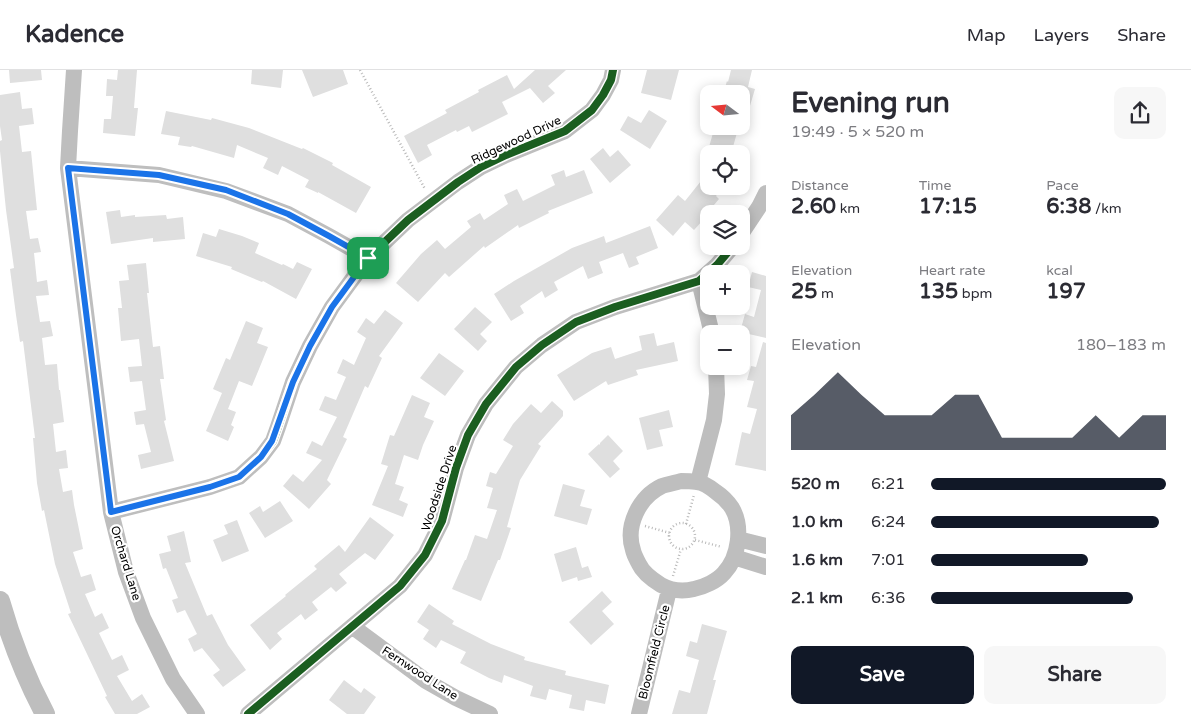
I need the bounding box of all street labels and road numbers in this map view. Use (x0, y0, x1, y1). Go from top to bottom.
street label: Ridgewood Drive (469, 113, 563, 167)
street label: Woodside Drive (419, 443, 460, 533)
street label: Orchard Lane (108, 524, 144, 602)
street label: Bloomfield Circle (636, 603, 673, 701)
street label: Fernwood Lane (379, 643, 461, 703)

